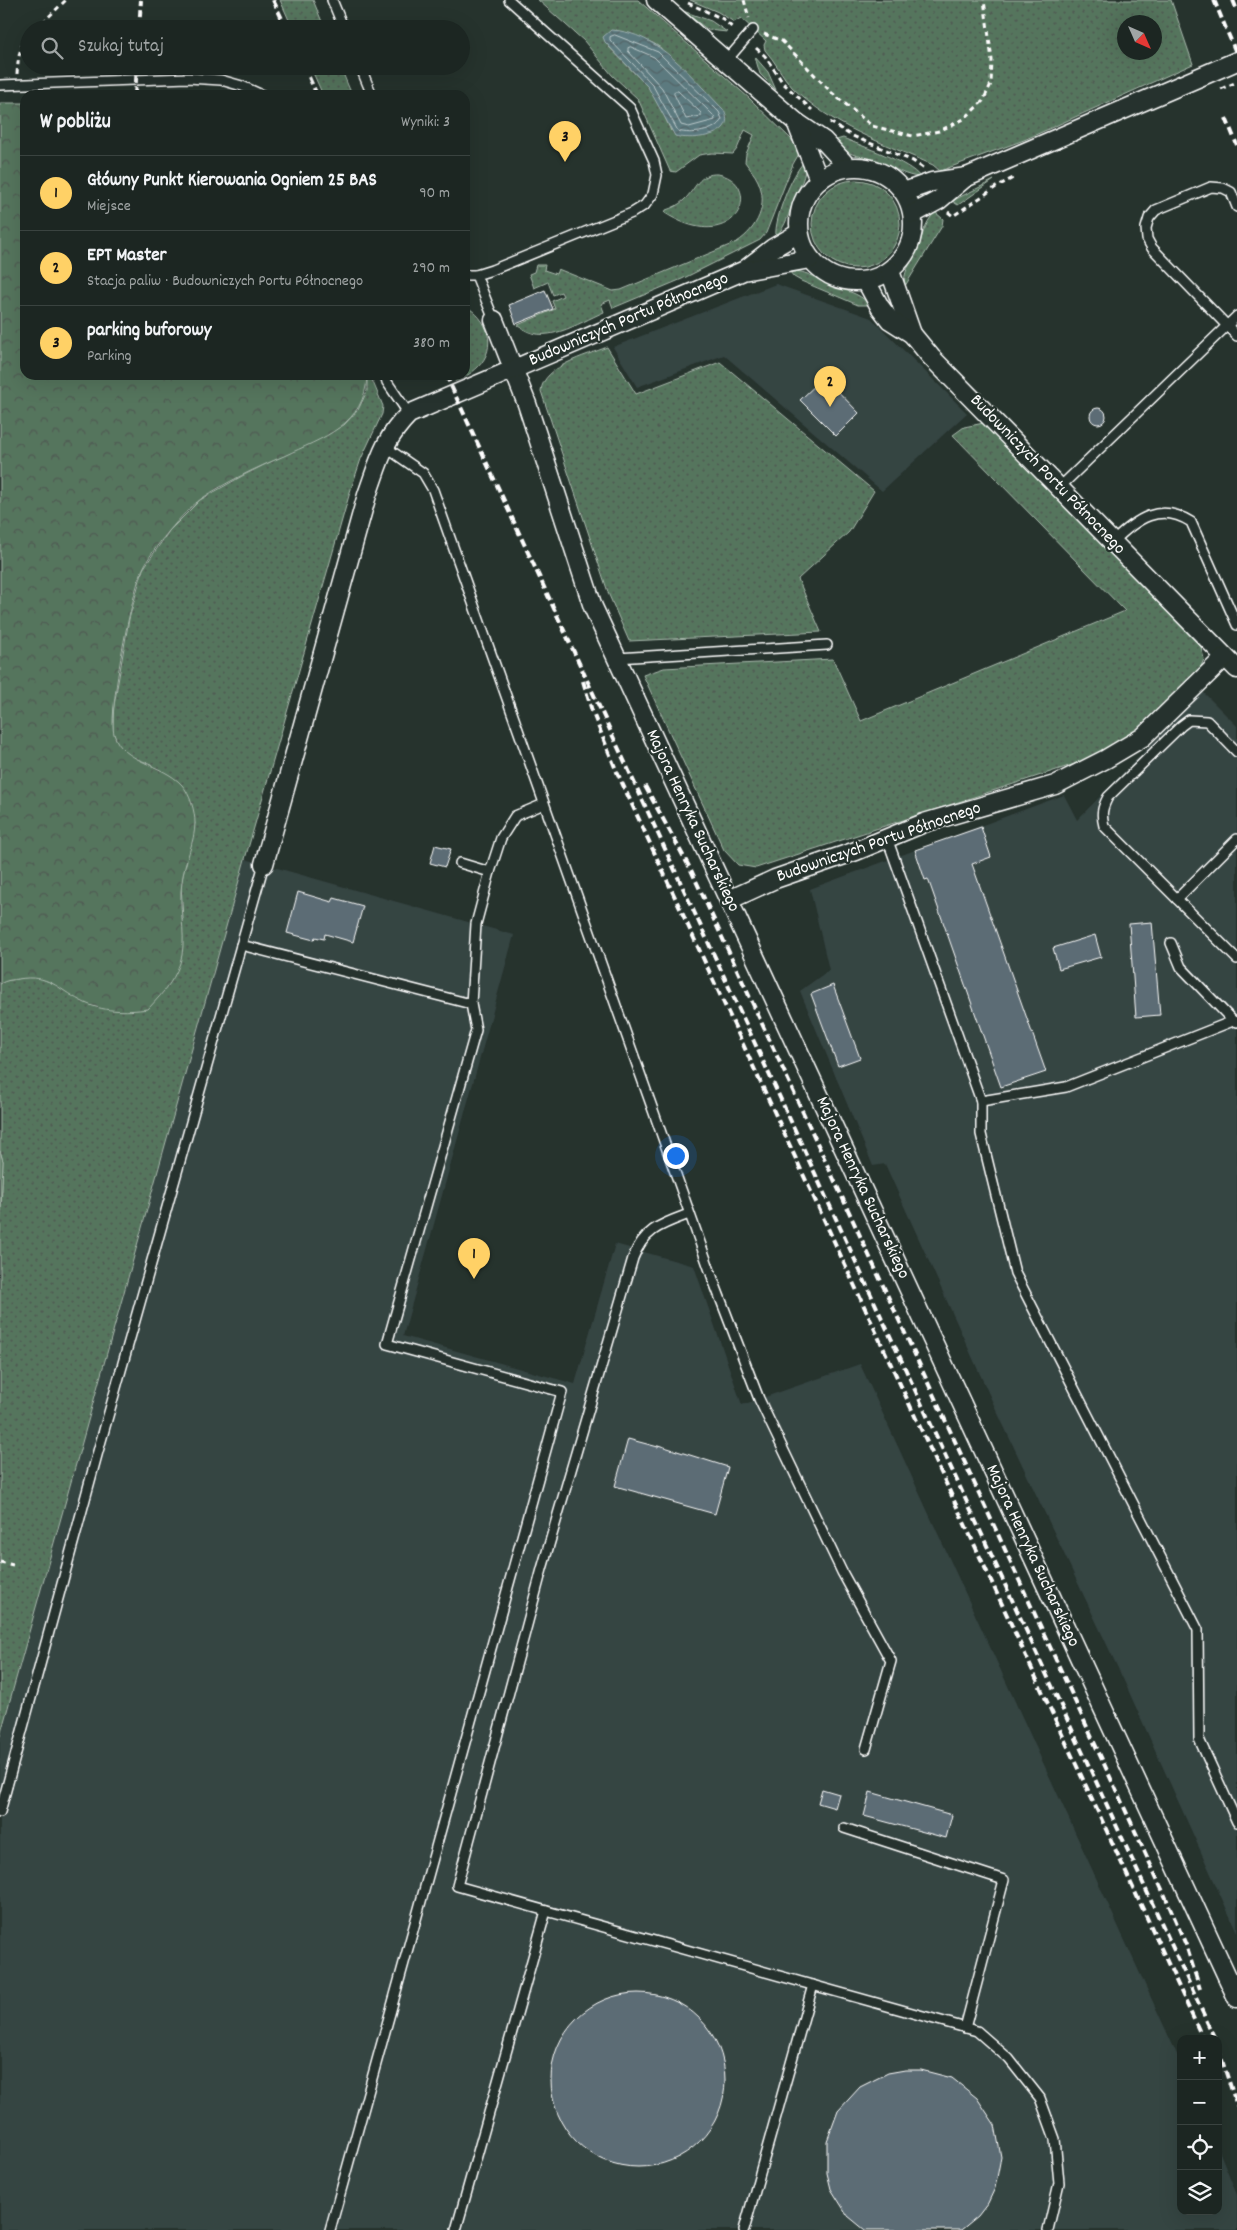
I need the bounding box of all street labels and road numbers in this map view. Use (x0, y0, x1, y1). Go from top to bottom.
street label: Budowniczych Portu Północnego (525, 267, 733, 373)
street label: Budowniczych Portu Północnego (963, 389, 1131, 561)
street label: Majora Henryka Sucharskiego (639, 726, 745, 916)
street label: Budowniczych Portu Północnego (773, 796, 985, 890)
street label: Majora Henryka Sucharskiego (809, 1093, 915, 1283)
street label: Majora Henryka Sucharskiego (979, 1461, 1085, 1651)

